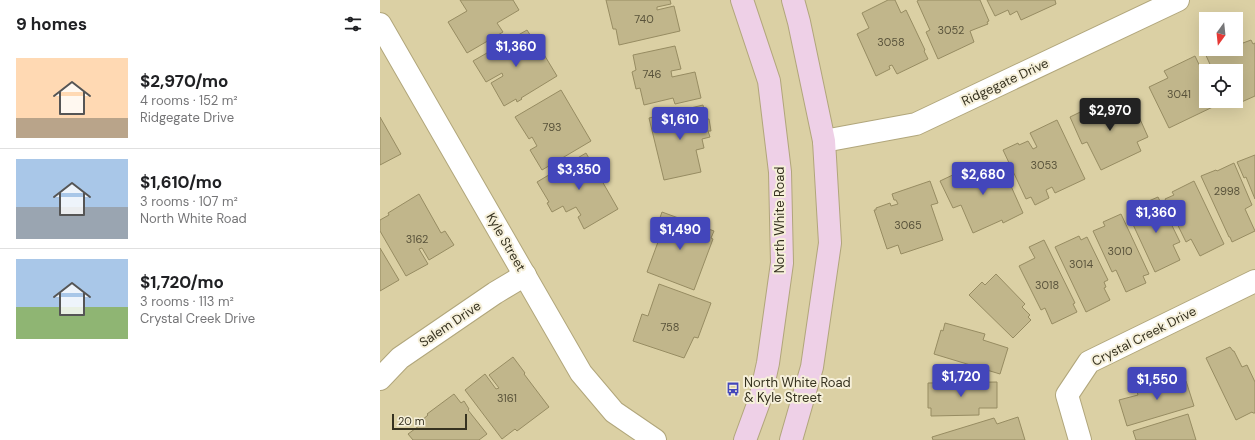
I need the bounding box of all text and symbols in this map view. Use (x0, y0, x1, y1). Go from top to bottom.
house number: 740 (634, 12, 654, 26)
north arrow (1199, 12, 1243, 56)
map controls (1199, 12, 1243, 108)
text: 9 homes (16, 13, 87, 35)
icon: filters (342, 13, 364, 35)
house number: 3052 (938, 23, 964, 37)
pin: $1,360 (483, 34, 549, 68)
house number: 3058 (877, 35, 905, 49)
text: $1,360 (495, 38, 537, 55)
street label: Ridgegate Drive (959, 54, 1051, 110)
button: locate (1199, 64, 1243, 108)
house number: 746 (643, 67, 661, 81)
text: $2,970/mo (140, 70, 229, 92)
icon: home (48, 74, 96, 122)
house number: 3041 (1167, 87, 1191, 101)
text: 4 rooms · 152 m² (140, 92, 238, 109)
pin: $2,970 (1077, 98, 1143, 132)
text: $2,970 (1089, 102, 1131, 119)
pin: $1,610 (647, 107, 713, 141)
text: Ridgegate Drive (140, 109, 234, 126)
text: $1,610 (661, 111, 699, 128)
house number: 793 (543, 120, 561, 134)
pin: $3,350 (546, 157, 612, 191)
house number: 3053 (1030, 158, 1058, 172)
text: $3,350 (557, 161, 601, 178)
pin: $2,680 (950, 162, 1016, 196)
text: $2,680 (961, 166, 1005, 183)
street label: North White Road (771, 167, 788, 273)
text: $1,610/mo (140, 171, 222, 193)
icon: home (48, 175, 96, 223)
house number: 2998 (1214, 184, 1240, 198)
text: 3 rooms · 107 m² (140, 193, 238, 210)
pin: $1,360 (1123, 200, 1189, 234)
text: $1,360 (1135, 204, 1177, 221)
text: North White Road (140, 210, 247, 227)
street label: Kyle Street (482, 210, 530, 274)
pin: $1,490 (647, 217, 713, 251)
house number: 3065 (894, 218, 922, 232)
text: $1,490 (659, 221, 701, 238)
house number: 3162 (406, 232, 428, 246)
house number: 3010 (1108, 244, 1132, 258)
house number: 3014 (1069, 257, 1093, 271)
text: $1,720/mo (140, 271, 224, 293)
icon: home (48, 275, 96, 323)
house number: 3018 (1035, 278, 1059, 292)
text: 3 rooms · 113 m² (140, 293, 234, 310)
street label: Salem Drive (416, 297, 484, 351)
street label: Crystal Creek Drive (1089, 302, 1199, 370)
text: Crystal Creek Drive (140, 310, 255, 327)
house number: 758 (661, 320, 679, 334)
pin: $1,720 (928, 364, 994, 398)
pin: $1,550 (1124, 367, 1190, 401)
text: $1,720 (941, 368, 981, 385)
text: $1,550 (1136, 371, 1178, 388)
place label: North White Road & Kyle Street (744, 374, 851, 406)
bus stop icon: North White Road & Kyle Street (725, 381, 741, 397)
house number: 3161 (497, 391, 517, 405)
scale bar (392, 412, 467, 431)
text: 20 m (398, 414, 424, 428)

